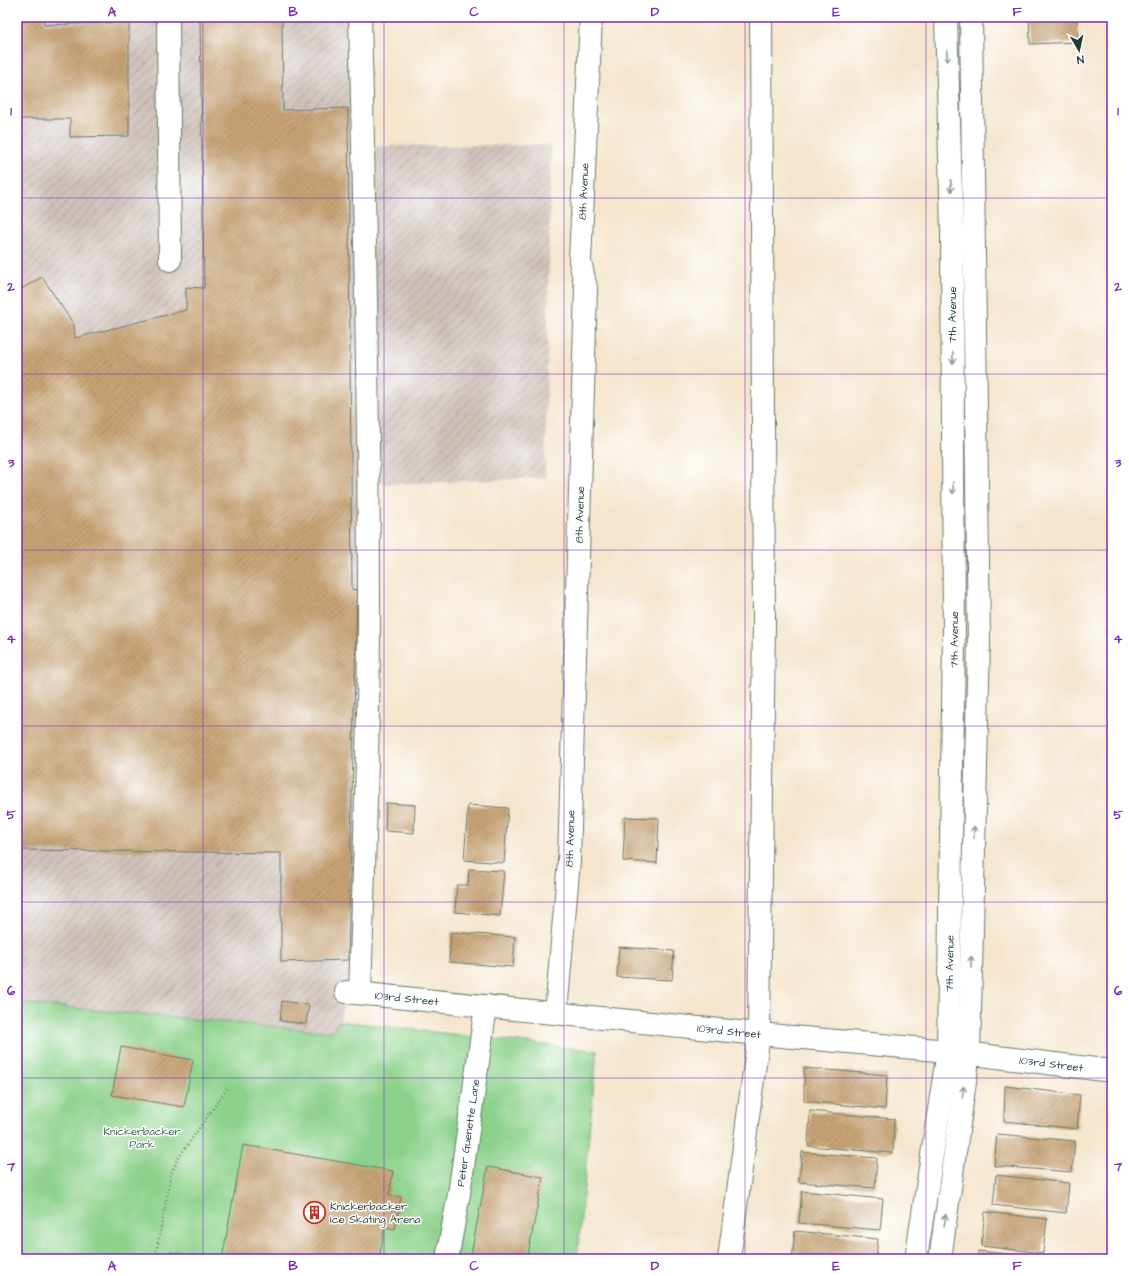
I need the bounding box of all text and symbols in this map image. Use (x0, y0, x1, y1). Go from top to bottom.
text: A (108, 3, 117, 21)
text: B (288, 3, 298, 21)
text: C (469, 3, 479, 21)
text: D (651, 3, 660, 21)
text: E (832, 3, 840, 21)
text: F (1012, 3, 1022, 21)
north arrow (1059, 30, 1099, 70)
one-way arrow (943, 49, 951, 62)
text: N (1076, 51, 1085, 67)
text: 1 (10, 102, 12, 120)
text: 1 (1117, 102, 1119, 120)
street label: 8th Avenue (574, 163, 592, 220)
one-way arrow (947, 179, 955, 192)
text: 2 (6, 278, 15, 296)
text: 2 (1113, 278, 1122, 296)
street label: 7th Avenue (945, 287, 960, 343)
one-way arrow (949, 351, 957, 364)
text: 3 (7, 454, 15, 472)
text: 3 (1114, 454, 1122, 472)
one-way arrow (949, 481, 957, 494)
street label: 8th Avenue (571, 486, 588, 544)
street label: 7th Avenue (946, 611, 962, 668)
text: 4 (7, 630, 16, 648)
text: 4 (1114, 630, 1123, 648)
text: 5 (6, 806, 16, 824)
text: 5 (1113, 806, 1123, 824)
street label: 8th Avenue (561, 810, 578, 868)
one-way arrow (970, 826, 978, 839)
street label: 7th Avenue (941, 935, 957, 992)
one-way arrow (967, 956, 975, 969)
text: 6 (7, 982, 16, 1000)
text: 6 (1114, 982, 1123, 1000)
street label: 103rd Street (374, 987, 440, 1009)
street label: 103rd Street (696, 1020, 762, 1042)
street label: 103rd Street (1019, 1052, 1085, 1075)
street label: Peter Guenette Lane (453, 1078, 483, 1187)
one-way arrow (959, 1086, 967, 1099)
park label: Knickerbacker Park (103, 1124, 181, 1152)
text: 7 (6, 1158, 16, 1176)
text: 7 (1113, 1158, 1123, 1176)
building icon: Knickerbacker Ice Skating Arena (301, 1199, 327, 1225)
place label: Knickerbacker Ice Skating Arena (330, 1199, 421, 1228)
one-way arrow (941, 1214, 949, 1227)
text: A (108, 1257, 117, 1275)
text: B (288, 1257, 298, 1275)
text: C (469, 1257, 479, 1275)
text: D (651, 1257, 660, 1275)
text: E (832, 1257, 840, 1275)
text: F (1012, 1257, 1022, 1275)

